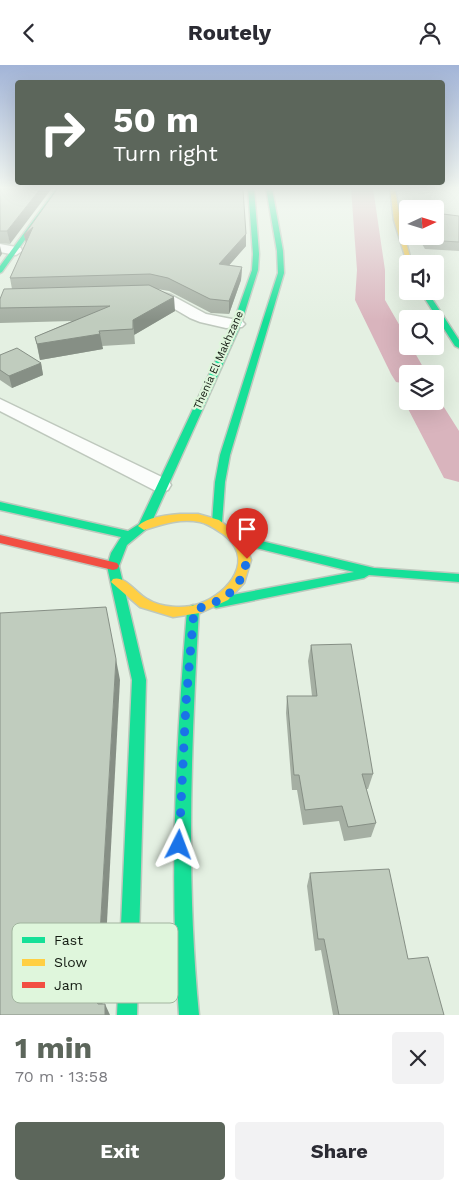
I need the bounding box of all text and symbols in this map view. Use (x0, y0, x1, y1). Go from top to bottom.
icon: back (15, 19, 43, 47)
icon: person (416, 19, 444, 47)
text: Routely (188, 20, 271, 45)
text: 50 m (113, 99, 199, 141)
icon: right (30, 100, 95, 165)
text: Turn right (113, 141, 218, 166)
north arrow (399, 200, 444, 245)
map controls (399, 200, 444, 410)
button: sound (399, 255, 444, 300)
street label: Thenia El Makhzane (191, 309, 246, 412)
button: search (399, 310, 444, 355)
button: layers (399, 365, 444, 410)
pin (226, 508, 268, 559)
icon: arrive (233, 515, 261, 543)
position arrow (152, 818, 204, 870)
legend (12, 923, 178, 1003)
text: Fast (54, 932, 83, 948)
text: Slow (54, 954, 87, 970)
text: Jam (54, 977, 83, 993)
text: 1 min (15, 1030, 92, 1065)
button: close (392, 1032, 444, 1084)
text: 70 m · 13:58 (15, 1067, 108, 1086)
button: Exit (15, 1122, 225, 1180)
button: Share (235, 1122, 444, 1180)

